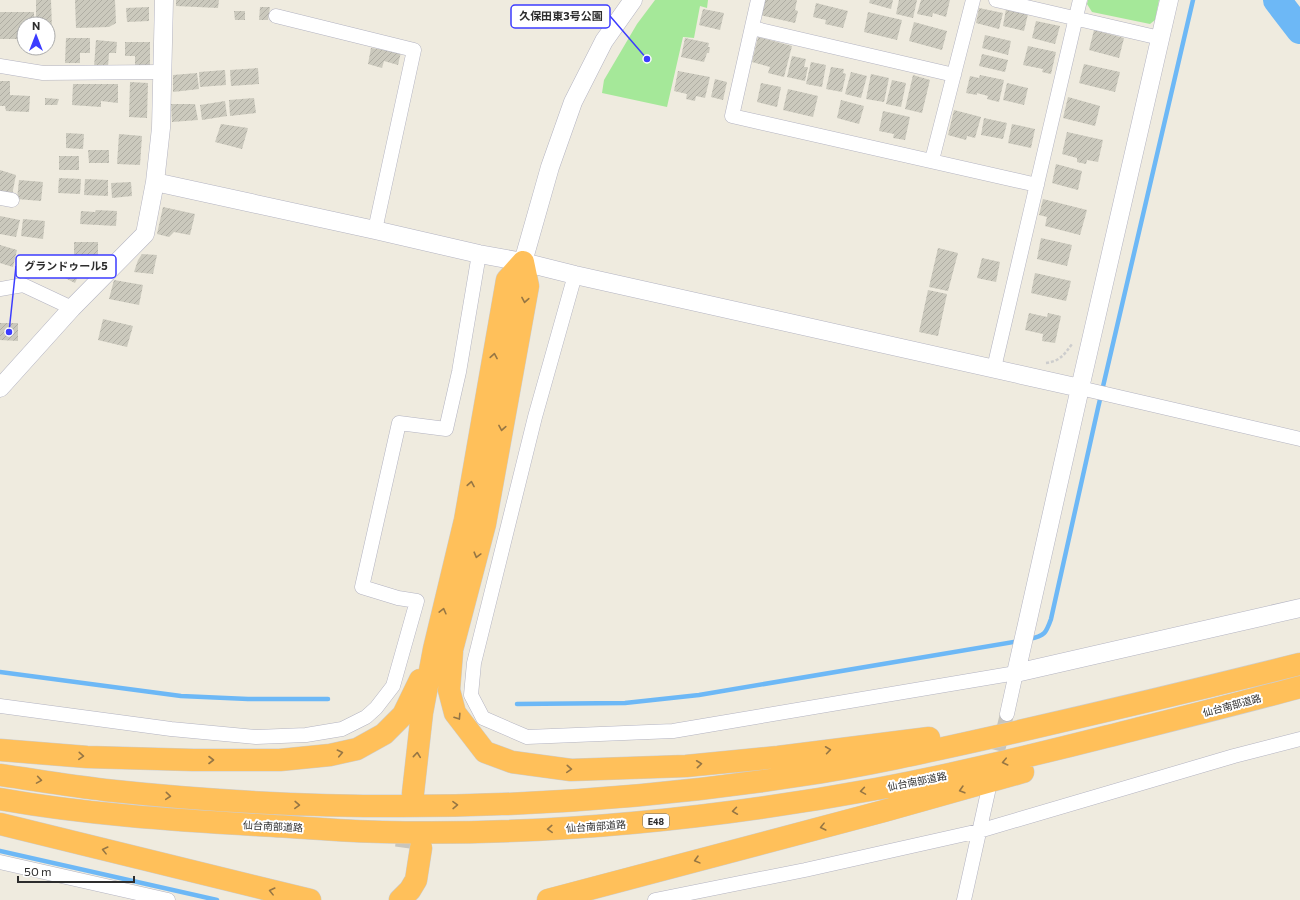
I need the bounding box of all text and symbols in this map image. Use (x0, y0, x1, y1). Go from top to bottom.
callout: 久保田東3号公園 (511, 5, 610, 28)
text: 久保田東3号公園 (519, 9, 603, 22)
north arrow (16, 16, 56, 56)
text: N (32, 19, 40, 32)
callout: グランドゥール5 (16, 255, 116, 278)
text: グランドゥール5 (24, 259, 108, 272)
one-way arrow (521, 297, 530, 303)
one-way arrow (489, 353, 498, 359)
one-way arrow (499, 425, 507, 431)
one-way arrow (467, 481, 475, 487)
one-way arrow (473, 552, 482, 559)
one-way arrow (438, 608, 446, 614)
street label: 仙台南部道路 (1201, 691, 1263, 719)
one-way arrow (454, 713, 461, 720)
one-way arrow (825, 746, 831, 755)
one-way arrow (337, 750, 343, 758)
one-way arrow (78, 752, 84, 761)
one-way arrow (412, 752, 421, 758)
one-way arrow (208, 756, 214, 764)
one-way arrow (1001, 758, 1008, 766)
one-way arrow (696, 760, 702, 769)
one-way arrow (566, 765, 572, 774)
street label: 仙台南部道路 (886, 769, 948, 793)
one-way arrow (35, 775, 42, 784)
one-way arrow (959, 785, 965, 793)
one-way arrow (860, 786, 867, 795)
one-way arrow (165, 791, 171, 800)
one-way arrow (294, 800, 300, 809)
one-way arrow (452, 801, 458, 810)
one-way arrow (732, 806, 738, 815)
road number: E48 (643, 814, 669, 828)
street label: 仙台南部道路 (243, 818, 303, 834)
street label: 仙台南部道路 (566, 818, 626, 834)
one-way arrow (820, 822, 827, 831)
one-way arrow (547, 825, 553, 833)
one-way arrow (102, 846, 108, 854)
one-way arrow (694, 855, 701, 864)
scale bar (18, 858, 134, 884)
text: 50 m (24, 864, 52, 878)
one-way arrow (269, 887, 275, 895)

